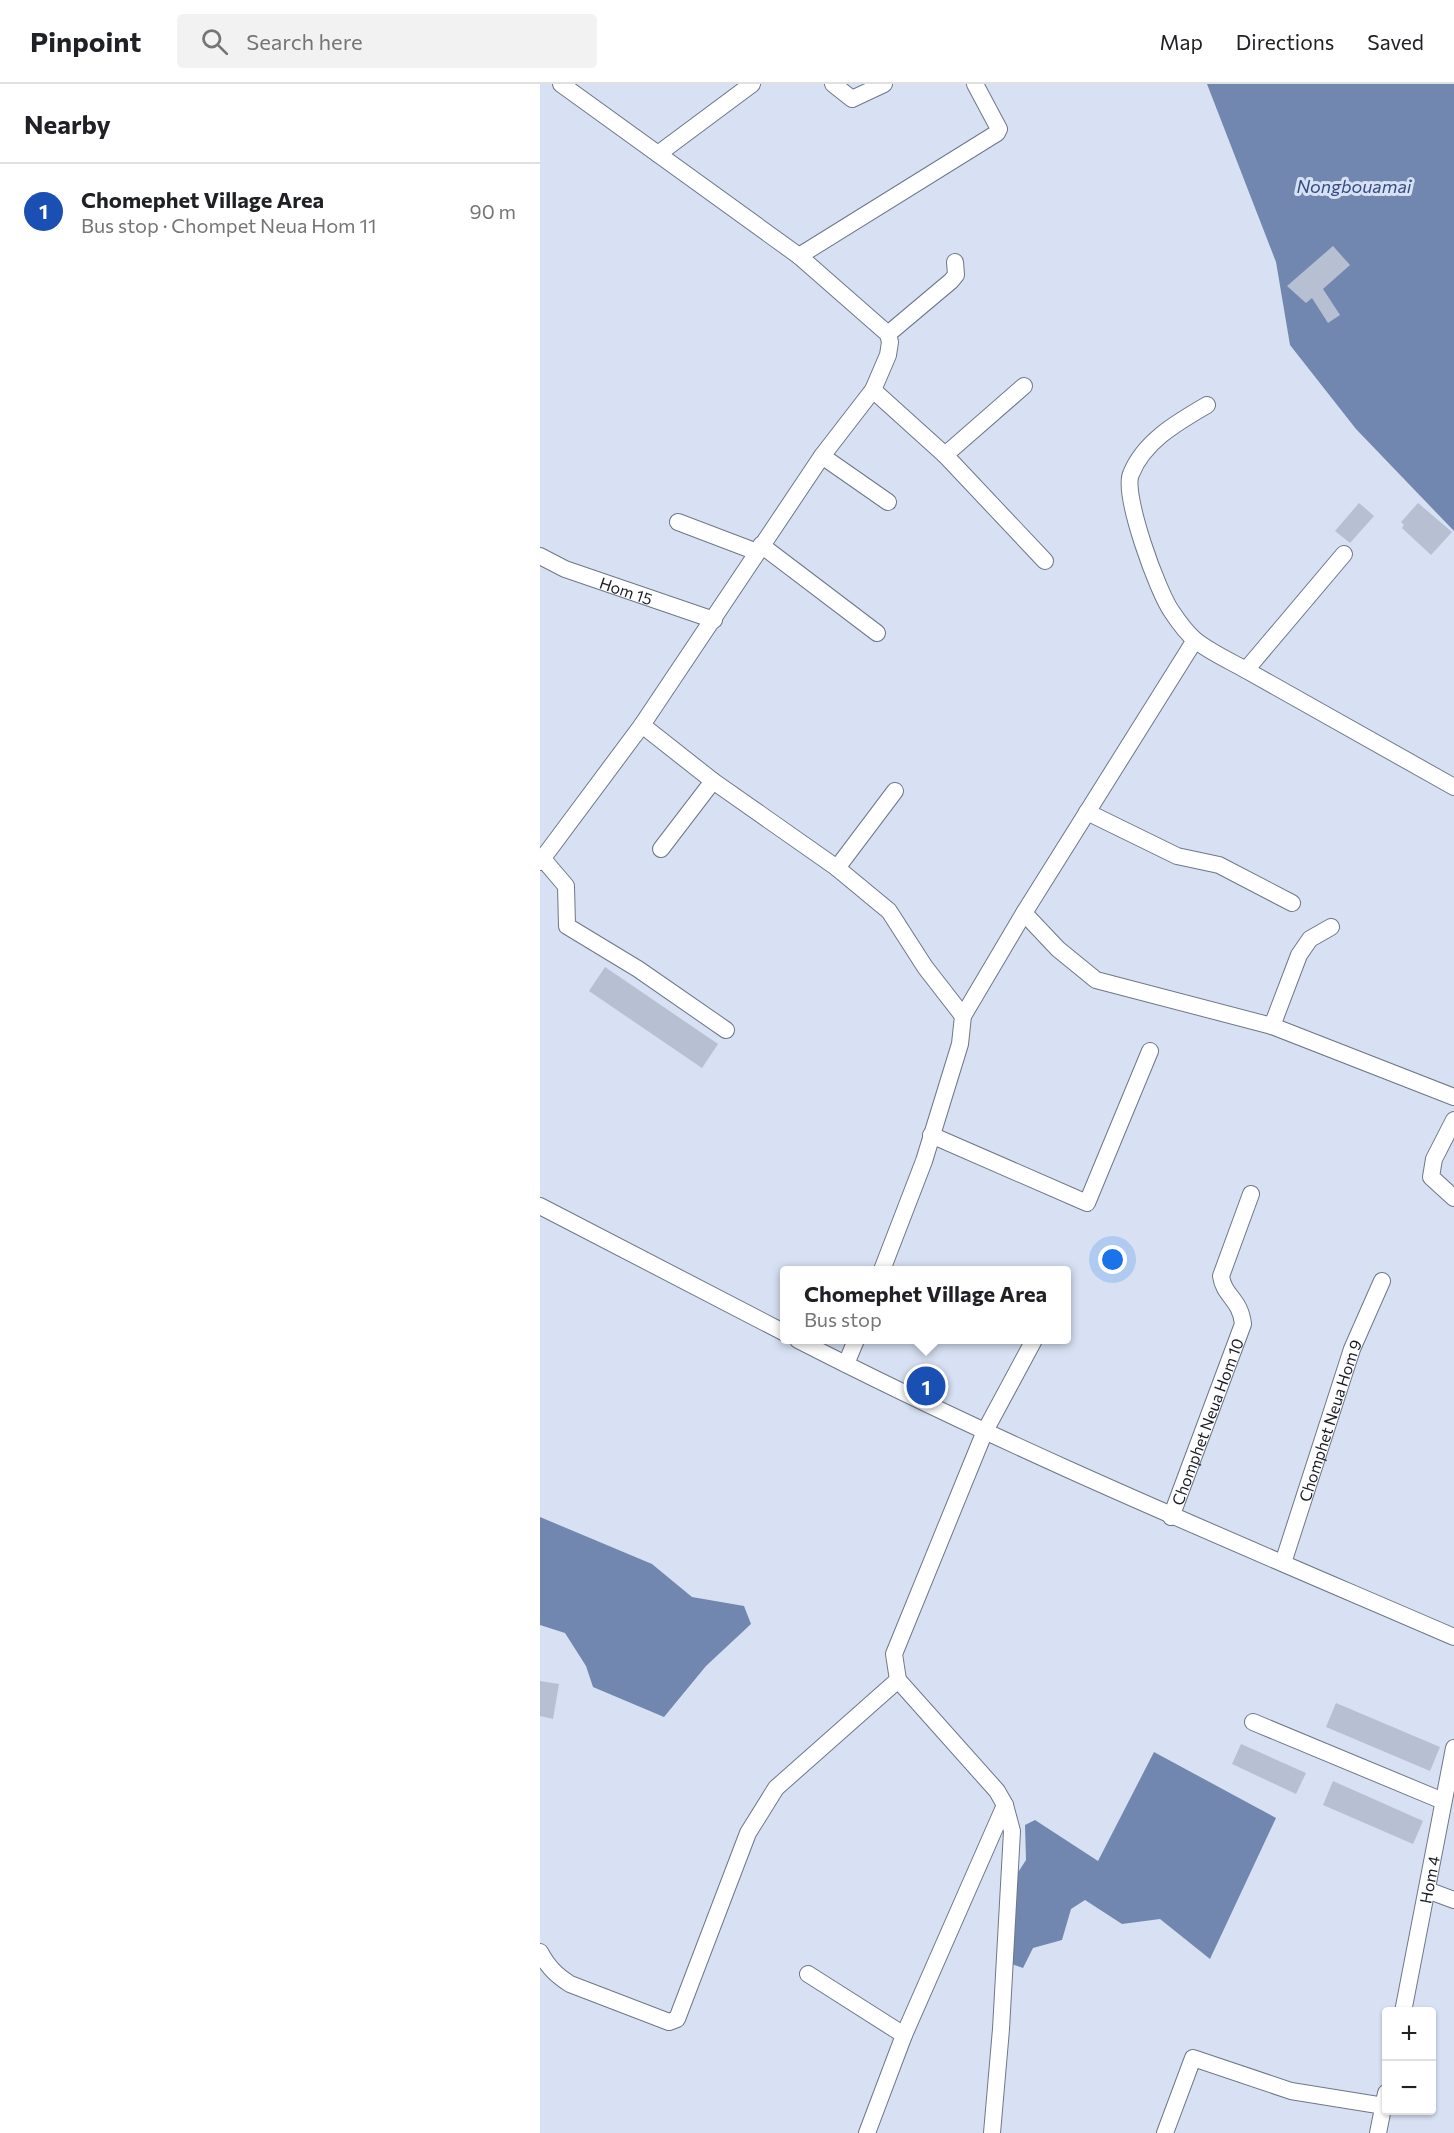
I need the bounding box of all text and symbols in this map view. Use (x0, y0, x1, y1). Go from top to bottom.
search box (177, 14, 597, 68)
text: Pinpoint (30, 24, 141, 58)
icon: search (198, 25, 231, 58)
text: Search here (246, 28, 363, 55)
text: Map (1160, 29, 1203, 54)
text: Directions (1236, 29, 1334, 54)
text: Saved (1367, 29, 1424, 54)
text: Nearby (24, 108, 111, 139)
water label: Nongbouamai (1296, 175, 1413, 197)
text: Chomephet Village Area (81, 186, 324, 213)
text: 1 (39, 199, 48, 223)
text: 90 m (470, 199, 516, 223)
text: Bus stop · Chompet Neua Hom 11 (81, 213, 377, 237)
street label: Hom 15 (597, 572, 655, 608)
your location (1098, 1245, 1127, 1274)
popup (780, 1266, 1071, 1344)
text: Chomephet Village Area (804, 1280, 1047, 1307)
text: Bus stop (804, 1307, 882, 1331)
street label: Chomphet Neua Hom 10 (1167, 1335, 1247, 1508)
street label: Chomphet Neua Hom 9 (1294, 1336, 1365, 1504)
pin: 1 (906, 1364, 946, 1408)
street label: Hom 4 (1415, 1854, 1443, 1905)
map controls (1382, 2007, 1436, 2115)
button: + (1382, 2007, 1436, 2061)
button: − (1382, 2061, 1436, 2115)

